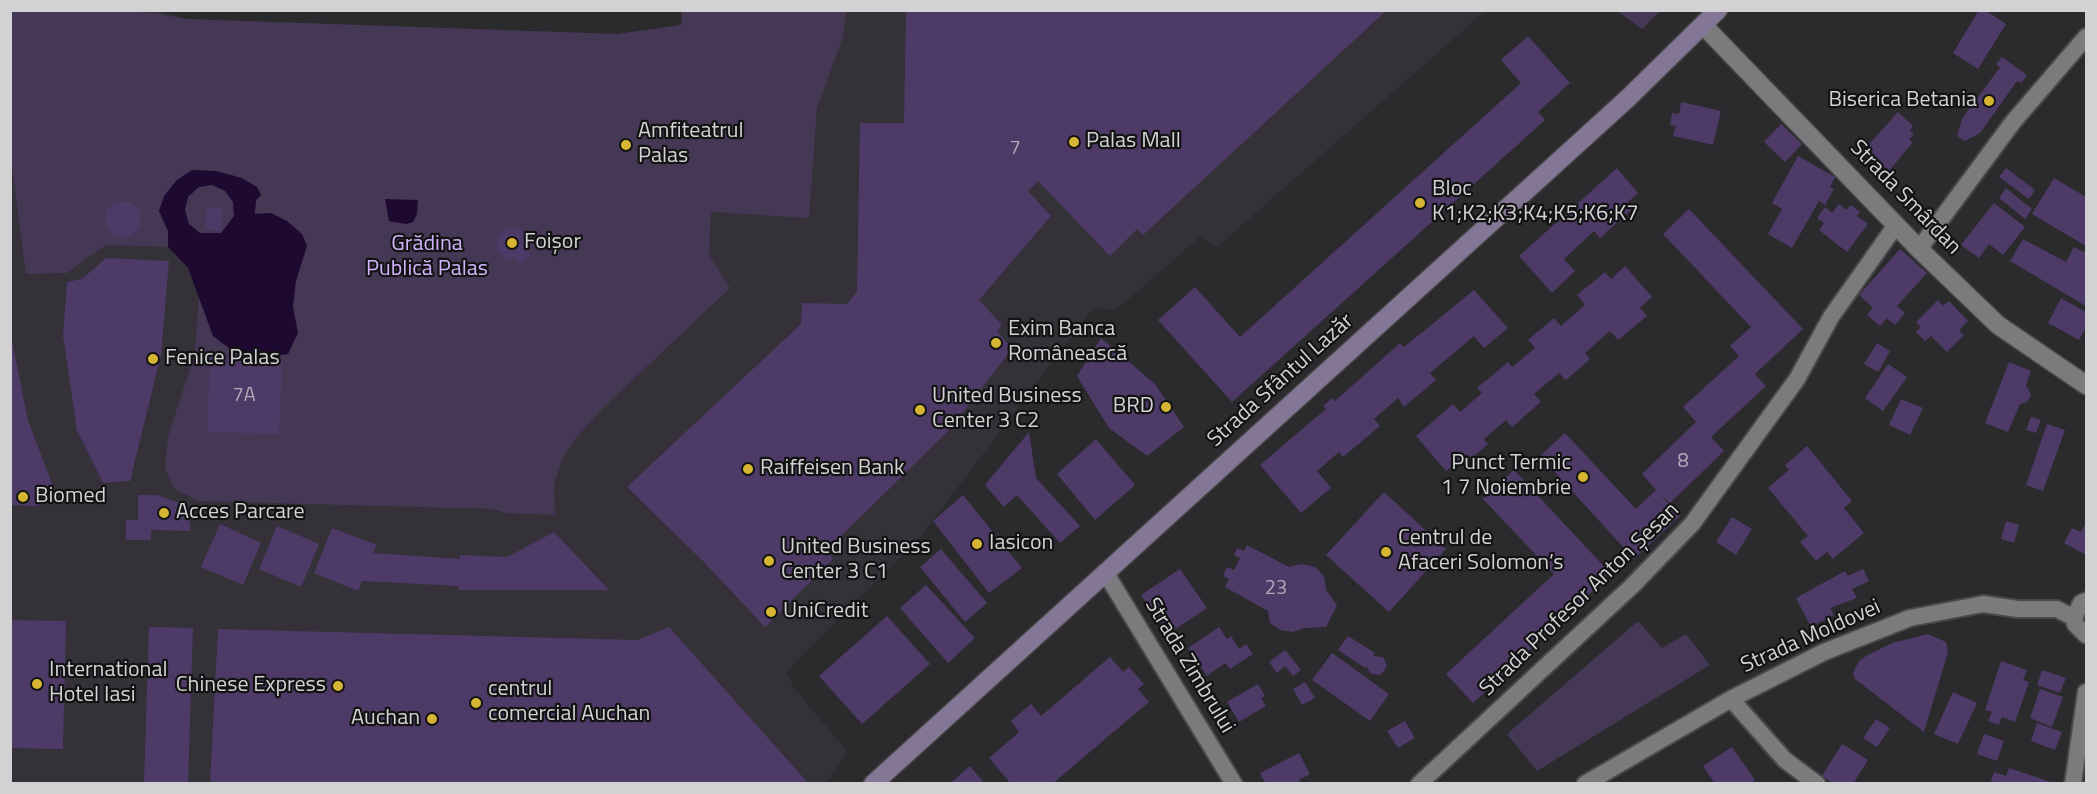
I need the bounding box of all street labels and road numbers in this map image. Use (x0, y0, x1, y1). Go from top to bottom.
street label: Strada Smârdan (1844, 135, 1966, 261)
street label: Strada Sfântul Lazăr (1203, 309, 1359, 453)
street label: Strada Profesor Anton Șesan (1475, 498, 1685, 702)
street label: Strada Zimbrului (1138, 594, 1240, 738)
street label: Strada Moldovei (1737, 594, 1885, 680)

